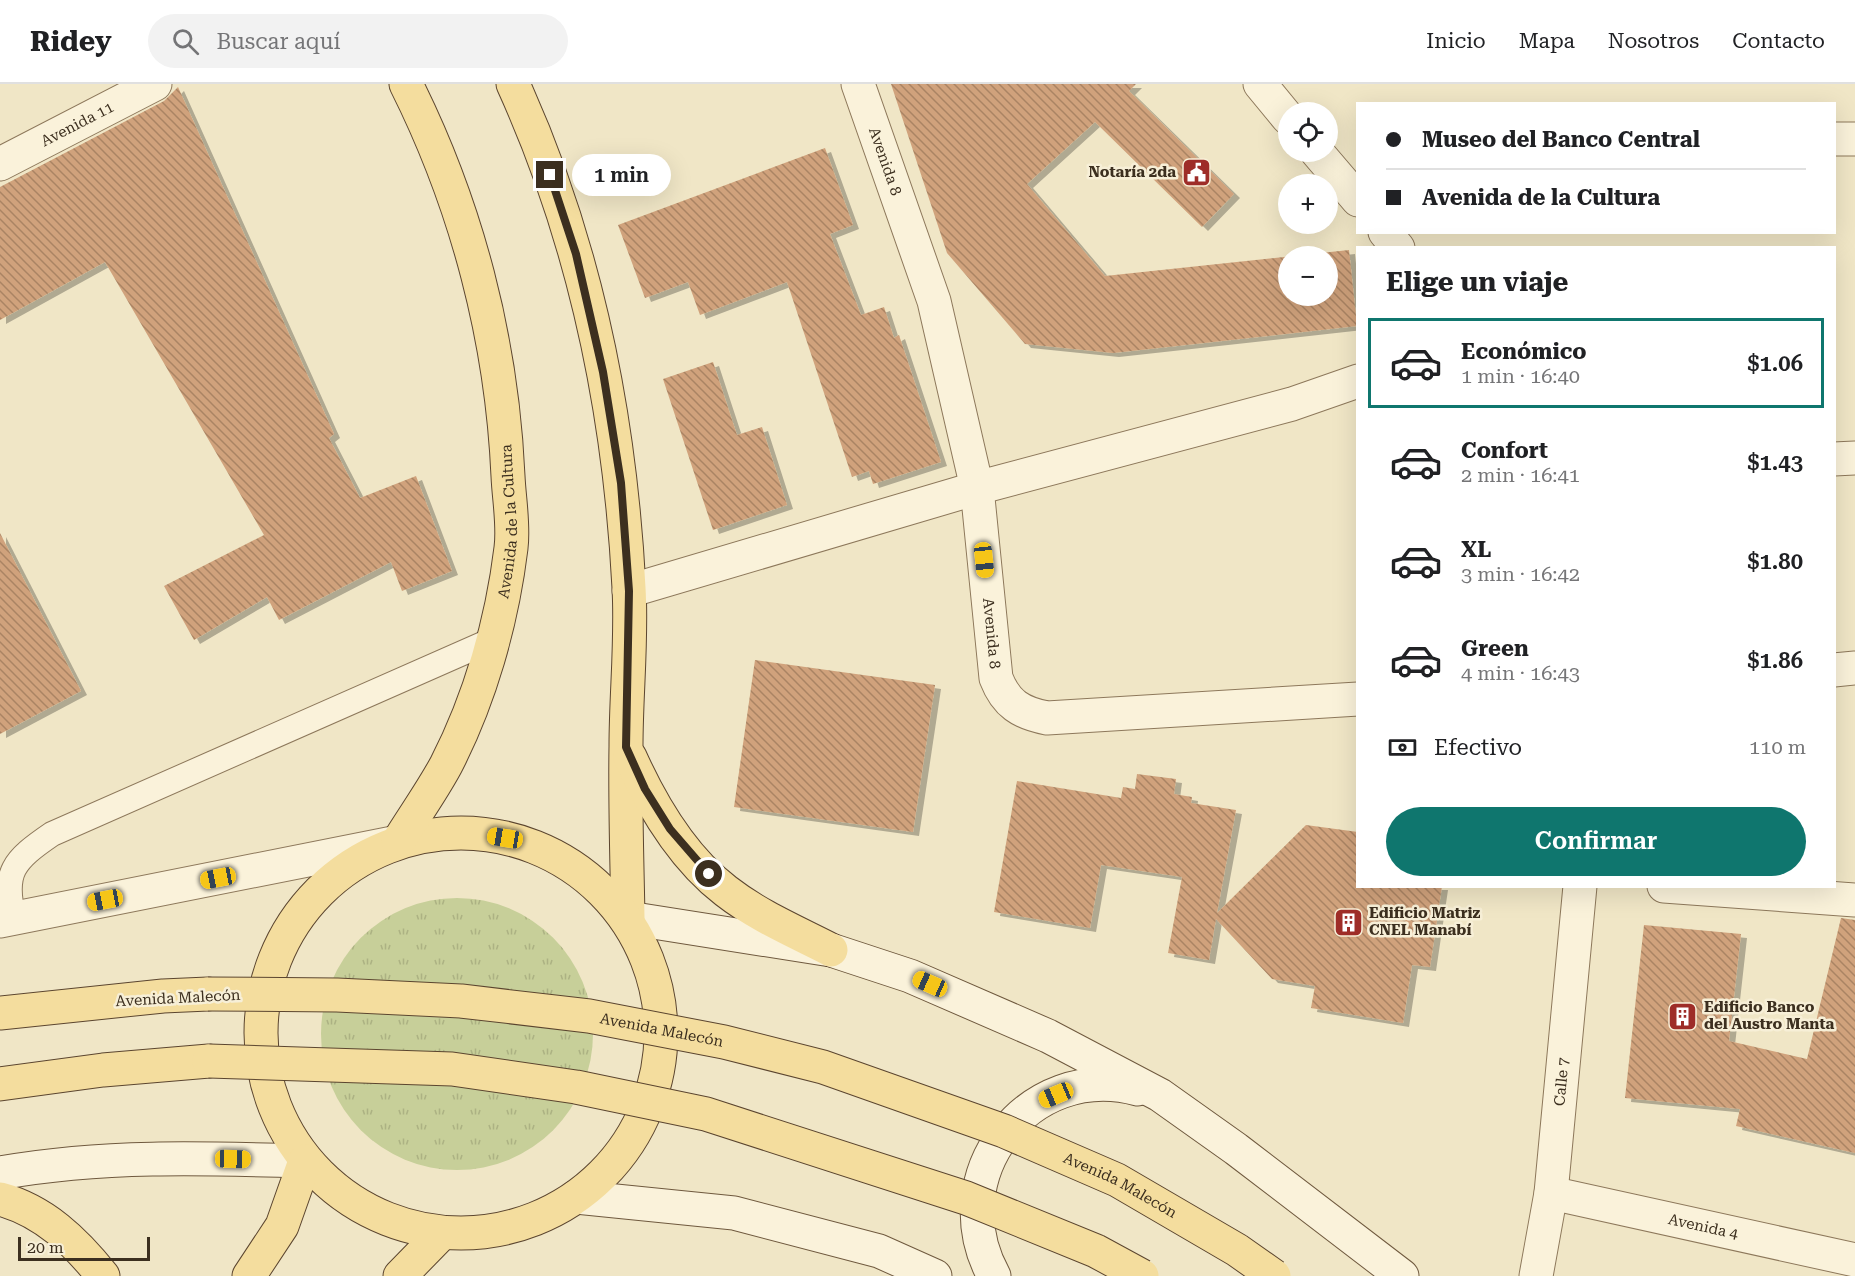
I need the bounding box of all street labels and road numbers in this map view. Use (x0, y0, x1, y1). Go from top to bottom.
street label: Avenida 11 (38, 98, 117, 150)
street label: Avenida 8 (865, 125, 905, 198)
street label: Avenida de la Cultura (494, 443, 521, 600)
street label: Avenida 8 (979, 597, 1004, 670)
street label: Avenida Malecón (115, 986, 241, 1010)
street label: Avenida Malecón (598, 1009, 725, 1051)
street label: Calle 7 (1550, 1057, 1573, 1107)
street label: Avenida Malecón (1061, 1149, 1180, 1222)
street label: Avenida 4 (1667, 1210, 1741, 1243)

